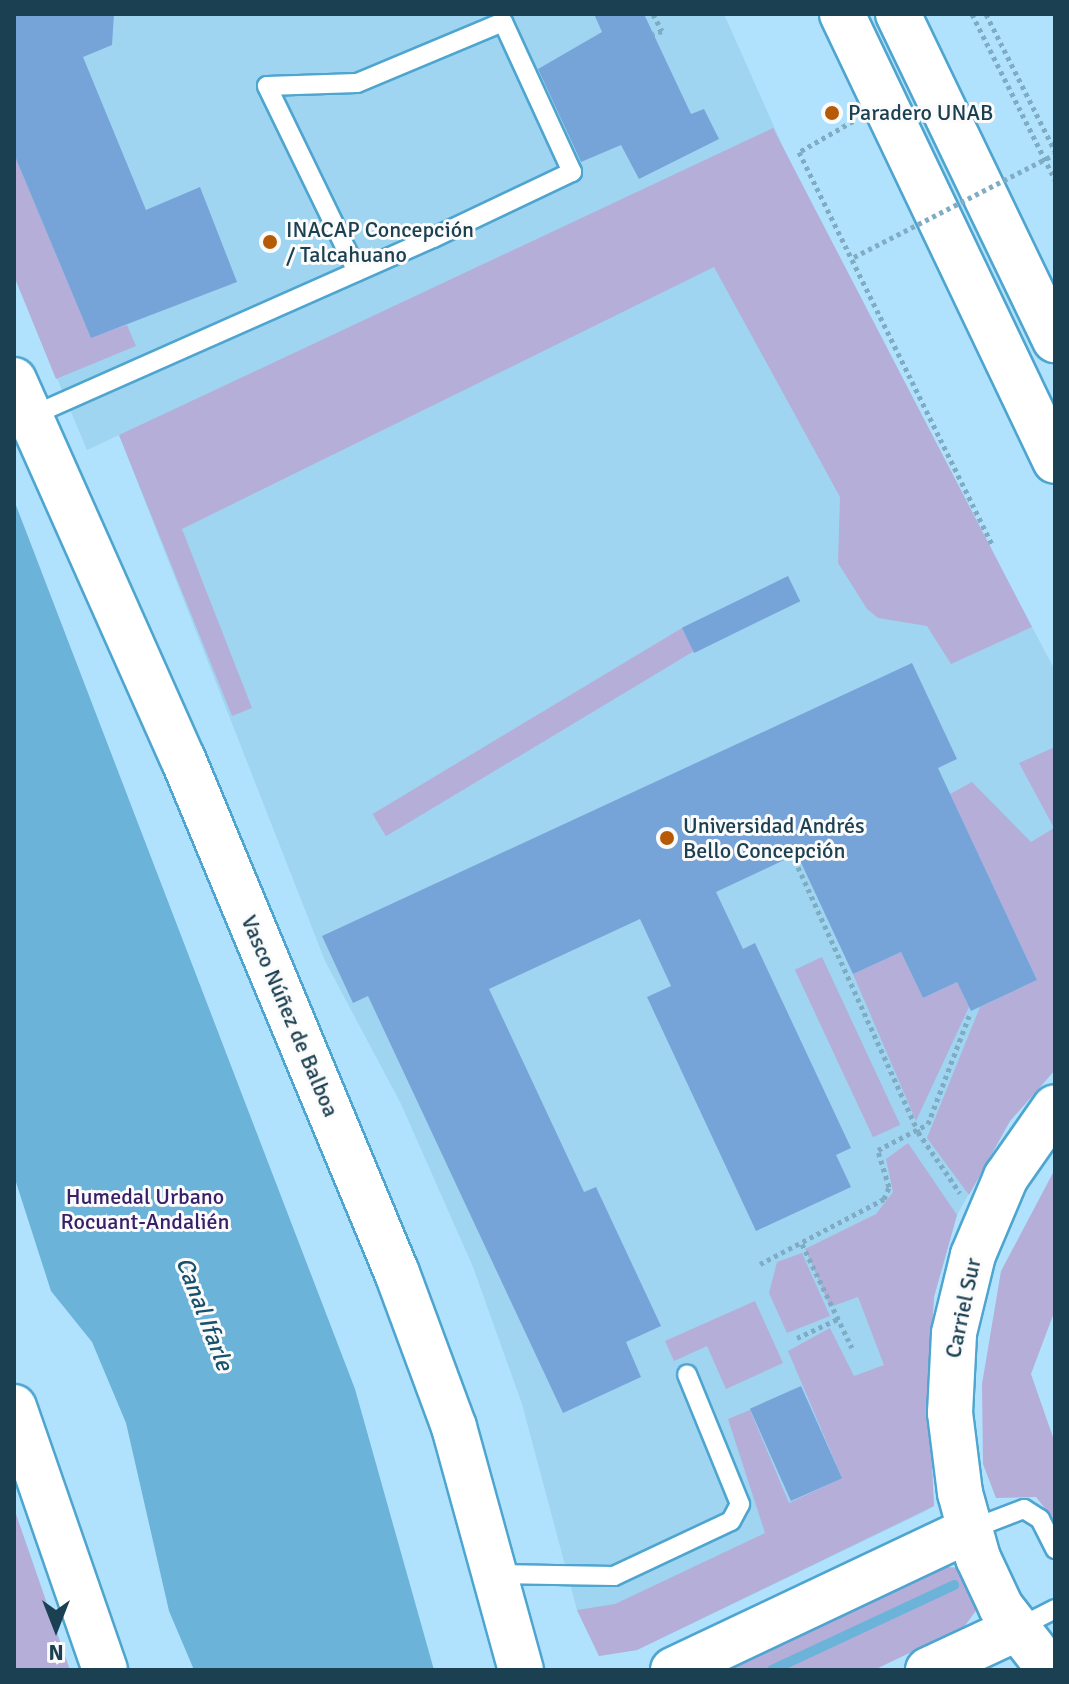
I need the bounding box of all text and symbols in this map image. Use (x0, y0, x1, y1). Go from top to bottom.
place label: Paradero UNAB (848, 100, 993, 126)
marker: Paradero UNAB (823, 104, 841, 122)
place label: INACAP Concepción / Talcahuano (286, 216, 474, 268)
marker: INACAP Concepción / Talcahuano (261, 233, 279, 251)
place label: Universidad Andrés Bello Concepción (683, 812, 865, 864)
marker: Universidad Andrés Bello Concepción (658, 829, 676, 847)
street label: Vasco Núñez de Balboa (236, 911, 344, 1121)
park label: Humedal Urbano Rocuant-Andalién (61, 1183, 229, 1234)
water label: Canal Ifarle (169, 1253, 239, 1375)
street label: Carriel Sur (940, 1256, 986, 1360)
north arrow (16, 1588, 96, 1668)
text: N (48, 1639, 64, 1666)

